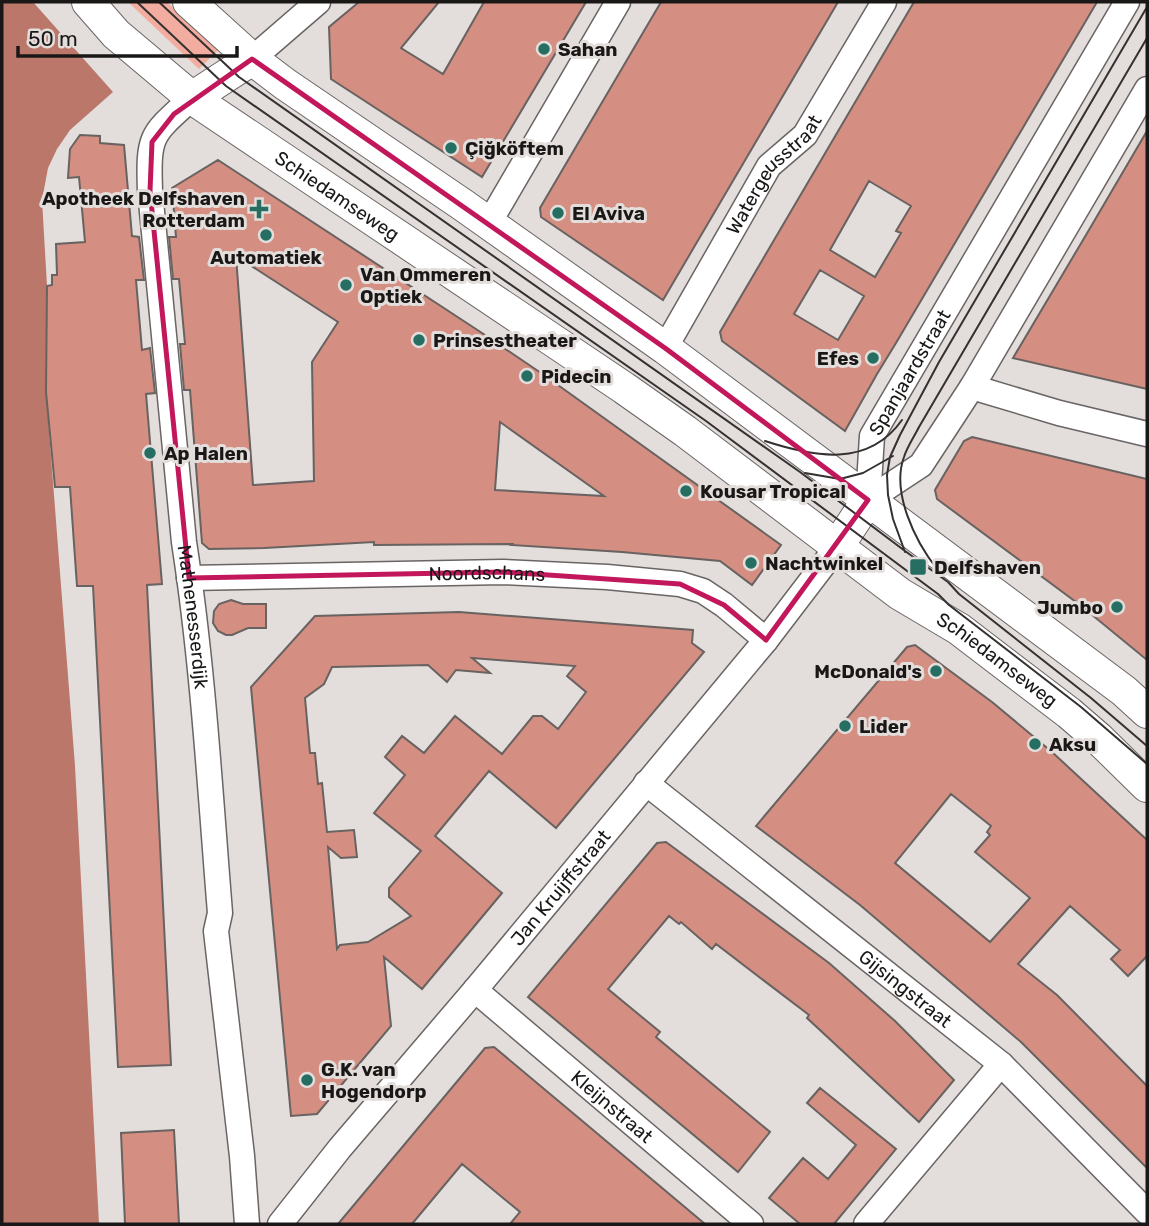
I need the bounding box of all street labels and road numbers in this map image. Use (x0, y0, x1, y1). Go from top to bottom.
street label: Watergeusstraat (721, 110, 827, 238)
street label: Schiedamseweg (271, 146, 404, 246)
street label: Spanjaardstraat (864, 305, 956, 440)
street label: Mathenesserdijk (173, 543, 213, 690)
street label: Noordschans (428, 561, 546, 586)
street label: Schiedamseweg (932, 607, 1062, 712)
street label: Jan Kruijffstraat (506, 825, 616, 950)
street label: Gijsingstraat (854, 945, 957, 1033)
street label: Kleijnstraat (566, 1066, 658, 1148)

